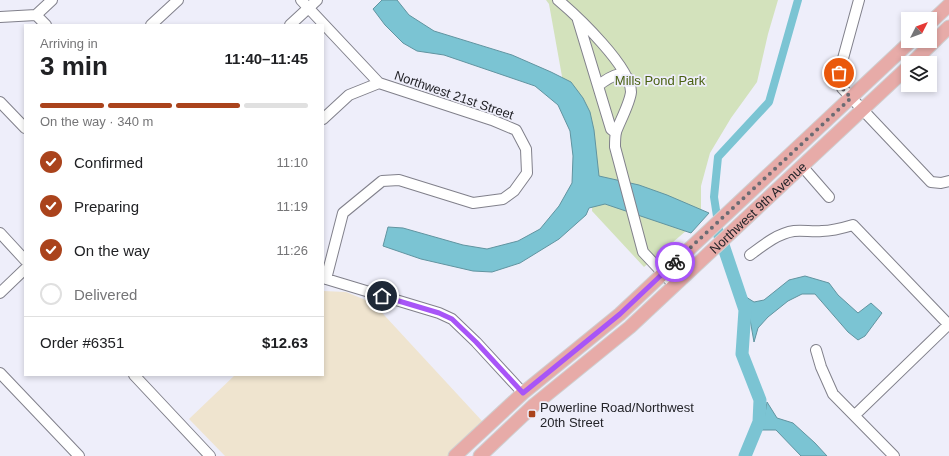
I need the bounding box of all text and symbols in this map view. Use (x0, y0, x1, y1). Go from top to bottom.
north arrow (901, 12, 937, 48)
map controls (901, 12, 937, 92)
text: Arriving in (40, 36, 98, 51)
text: 11:40–11:45 (225, 50, 308, 67)
text: 3 min (40, 51, 108, 81)
pin (822, 56, 856, 90)
button: layers (901, 56, 937, 92)
icon: bag (828, 62, 850, 84)
street label: Northwest 21st Street (392, 68, 516, 123)
park label: Mills Pond Park (615, 73, 706, 88)
text: On the way · 340 m (40, 114, 153, 129)
icon: check (40, 151, 62, 173)
text: Confirmed (74, 154, 143, 171)
text: 11:10 (276, 155, 308, 170)
street label: Northwest 9th Avenue (706, 159, 809, 256)
icon: check (40, 195, 62, 217)
text: Preparing (74, 198, 139, 215)
text: 11:19 (276, 199, 308, 214)
icon: check (40, 239, 62, 261)
text: On the way (74, 242, 150, 259)
courier (655, 242, 695, 282)
text: 11:26 (276, 243, 308, 258)
icon: bike (664, 251, 686, 273)
pin (365, 279, 399, 313)
icon: home (371, 285, 393, 307)
text: Delivered (74, 286, 137, 303)
text: Order #6351 (40, 334, 124, 351)
text: $12.63 (262, 334, 308, 351)
place label: Powerline Road/Northwest 20th Street (540, 400, 694, 430)
marker: Powerline Road/Northwest 20th Street (527, 409, 537, 419)

